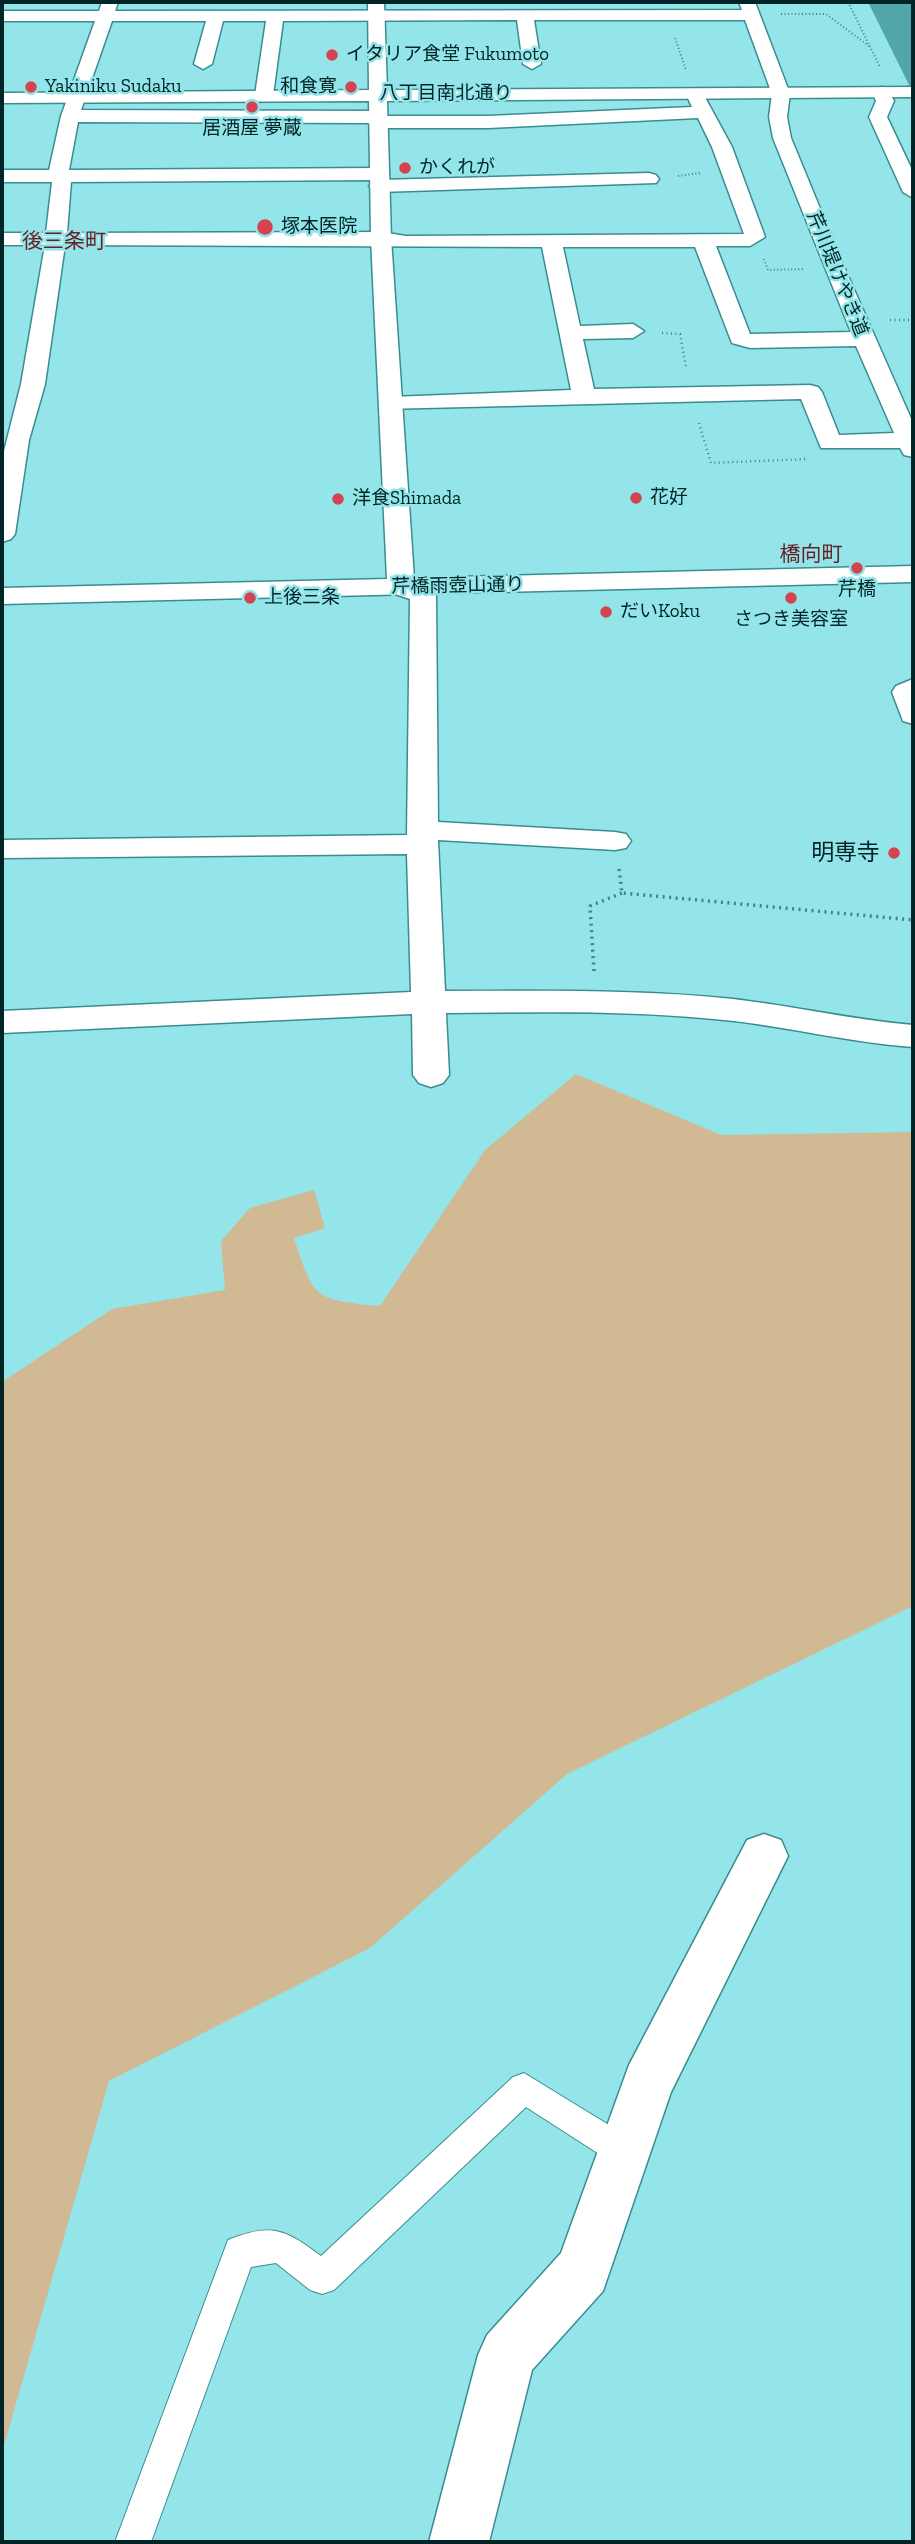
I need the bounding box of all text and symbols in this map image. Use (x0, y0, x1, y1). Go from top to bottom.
place label: イタリア食堂 Fukumoto (346, 44, 549, 66)
marker: イタリア食堂 Fukumoto (324, 47, 340, 63)
place label: Yakiniku Sudaku (45, 76, 182, 98)
place label: 和食寛 (280, 76, 337, 98)
marker: Yakiniku Sudaku (23, 79, 39, 95)
marker: 和食寛 (343, 79, 359, 95)
street label: 八丁目南北通り (380, 83, 512, 105)
marker: 居酒屋 夢蔵 (244, 99, 260, 115)
place label: 居酒屋 夢蔵 (202, 118, 302, 140)
place label: かくれが (419, 157, 495, 179)
marker: かくれが (397, 160, 413, 176)
street label: 芹川堤けやき道 (802, 208, 872, 340)
place label: 塚本医院 (281, 216, 357, 238)
marker: 塚本医院 (255, 217, 275, 237)
district label: 後三条町 (22, 229, 106, 255)
place label: 花好 (650, 487, 688, 509)
place label: 洋食Shimada (352, 488, 461, 510)
marker: 花好 (628, 490, 644, 506)
marker: 洋食Shimada (330, 491, 346, 507)
district label: 橋向町 (780, 542, 842, 568)
marker: 芹橋 (849, 560, 865, 576)
street label: 芹橋雨壺山通り (391, 573, 525, 599)
place label: 芹橋 (838, 579, 876, 601)
place label: 上後三条 (264, 587, 340, 609)
marker: 上後三条 (242, 590, 258, 606)
marker: さつき美容室 (783, 590, 799, 606)
place label: だいKoku (620, 601, 700, 623)
marker: だいKoku (598, 604, 614, 620)
place label: さつき美容室 (734, 609, 848, 631)
place label: 明専寺 (811, 839, 880, 867)
marker: 明専寺 (886, 845, 902, 861)

